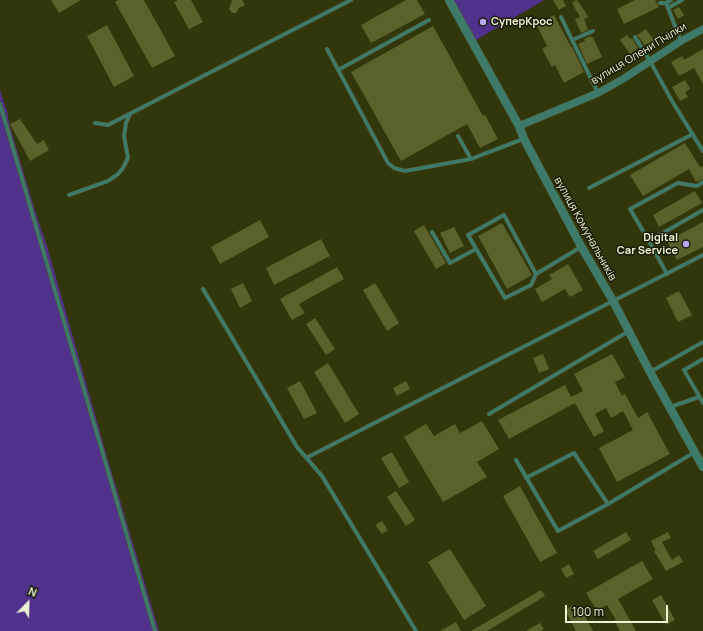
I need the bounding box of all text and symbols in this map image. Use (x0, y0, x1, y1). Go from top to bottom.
place label: СуперКрос (491, 15, 552, 29)
marker: СуперКрос (478, 17, 488, 27)
street label: вулиця Олени Пчілки (589, 20, 689, 88)
street label: вулиця Комунальників (551, 175, 619, 283)
place label: Digital Car Service (617, 231, 678, 257)
marker: Digital Car Service (681, 239, 691, 249)
north arrow (8, 583, 48, 623)
text: N (26, 583, 39, 600)
scale bar (567, 597, 670, 623)
text: 100 m (572, 603, 604, 620)

